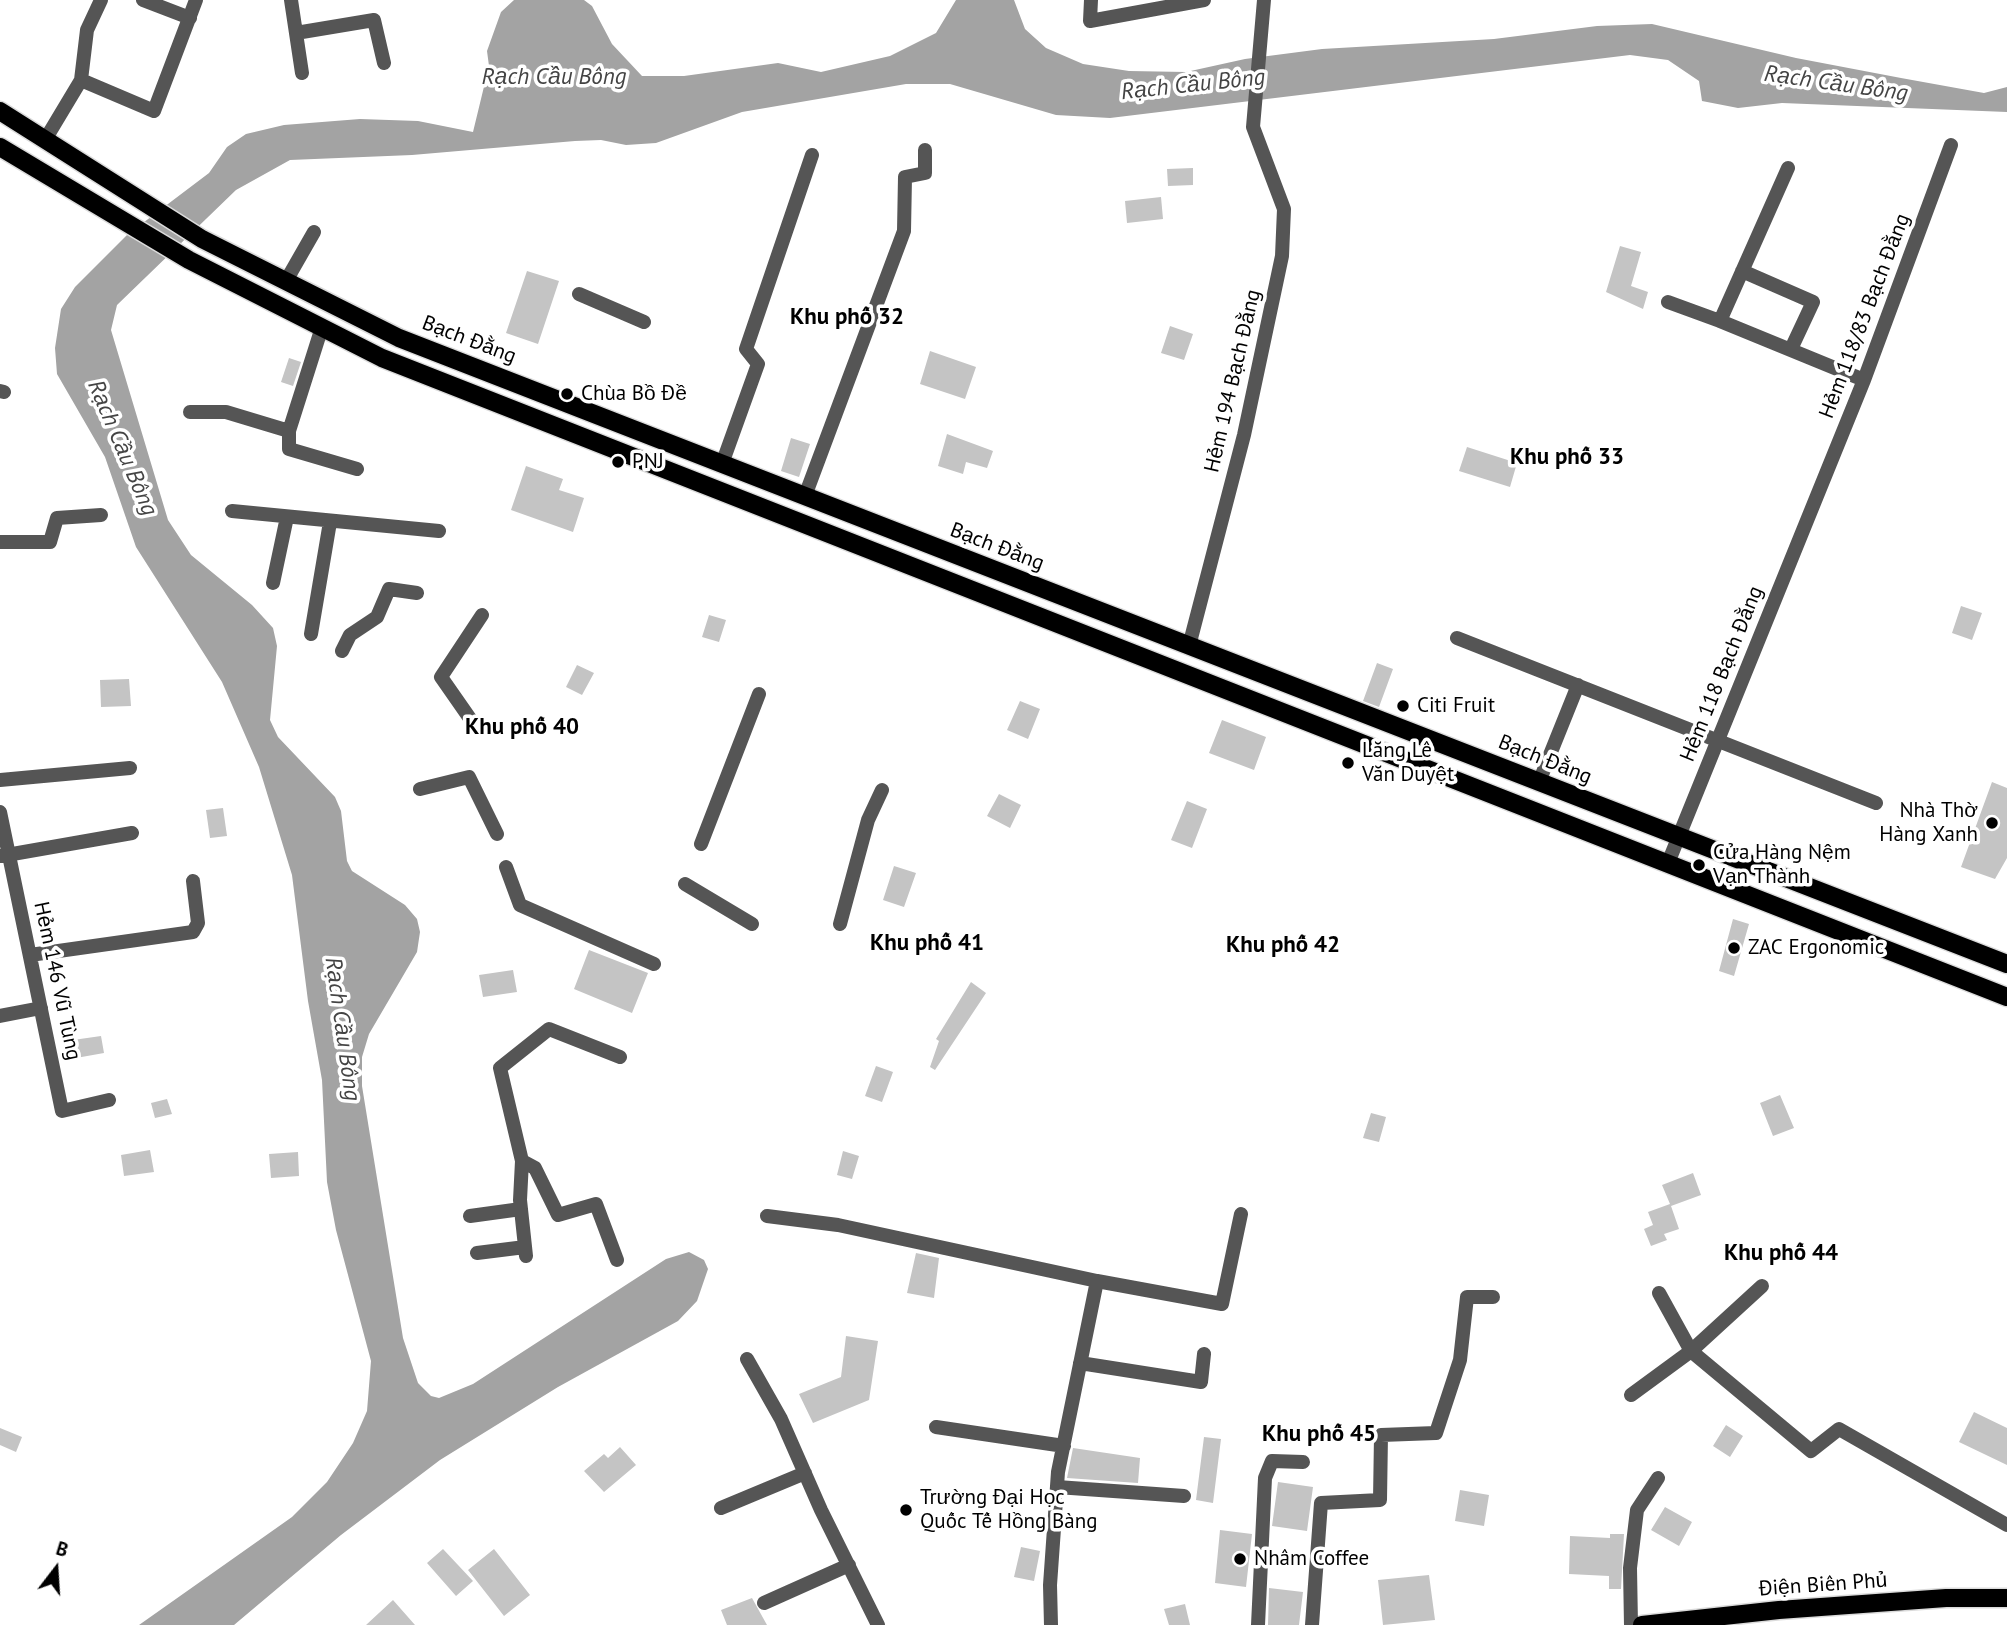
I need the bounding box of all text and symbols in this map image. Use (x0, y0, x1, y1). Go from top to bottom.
water label: Rạch Cầu Bông (1762, 60, 1910, 108)
water label: Rạch Cầu Bông (482, 63, 626, 91)
water label: Rạch Cầu Bông (1120, 64, 1266, 106)
street label: Hẻm 118/83 Bạch Đằng (1814, 210, 1916, 422)
street label: Hẻm 194 Bạch Đằng (1200, 287, 1266, 475)
district label: Khu phố 32 (790, 303, 904, 331)
street label: Bạch Đằng (418, 311, 520, 369)
water label: Rạch Cầu Bông (81, 376, 163, 520)
place label: Chùa Bồ Đề (581, 381, 687, 407)
marker: Chùa Bồ Đề (559, 386, 575, 402)
district label: Khu phố 33 (1510, 443, 1624, 471)
place label: PNJ (632, 449, 664, 475)
marker: PNJ (610, 454, 626, 470)
street label: Bạch Đằng (946, 518, 1048, 576)
street label: Hẻm 118 Bạch Đằng (1675, 583, 1769, 765)
place label: Citi Fruit (1417, 693, 1495, 719)
marker: Citi Fruit (1395, 698, 1411, 714)
district label: Khu phố 40 (465, 713, 579, 741)
street label: Bạch Đằng (1494, 730, 1596, 790)
place label: Lăng Lê Văn Duyệt (1362, 738, 1454, 788)
marker: Lăng Lê Văn Duyệt (1340, 755, 1356, 771)
place label: Nhà Thờ Hàng Xanh (1879, 798, 1978, 848)
marker: Nhà Thờ Hàng Xanh (1984, 815, 2000, 831)
place label: Cửa Hàng Nệm Vạn Thành (1713, 840, 1851, 890)
marker: Cửa Hàng Nệm Vạn Thành (1691, 857, 1707, 873)
street label: Hẻm 146 Vũ Tùng (28, 899, 86, 1063)
district label: Khu phố 41 (870, 929, 984, 957)
district label: Khu phố 42 (1226, 931, 1340, 959)
place label: ZAC Ergonomic (1748, 935, 1884, 961)
marker: ZAC Ergonomic (1726, 940, 1742, 956)
water label: Rạch Cầu Bông (318, 955, 366, 1103)
district label: Khu phố 44 (1724, 1239, 1838, 1267)
district label: Khu phố 45 (1262, 1420, 1376, 1448)
place label: Trường Đại Học Quốc Tế Hồng Bàng (920, 1485, 1097, 1535)
marker: Trường Đại Học Quốc Tế Hồng Bàng (898, 1502, 914, 1518)
north arrow (21, 1534, 91, 1604)
text: B (53, 1536, 71, 1562)
place label: Nhâm Coffee (1254, 1546, 1369, 1572)
marker: Nhâm Coffee (1232, 1551, 1248, 1567)
street label: Điện Biên Phủ (1758, 1568, 1888, 1602)

